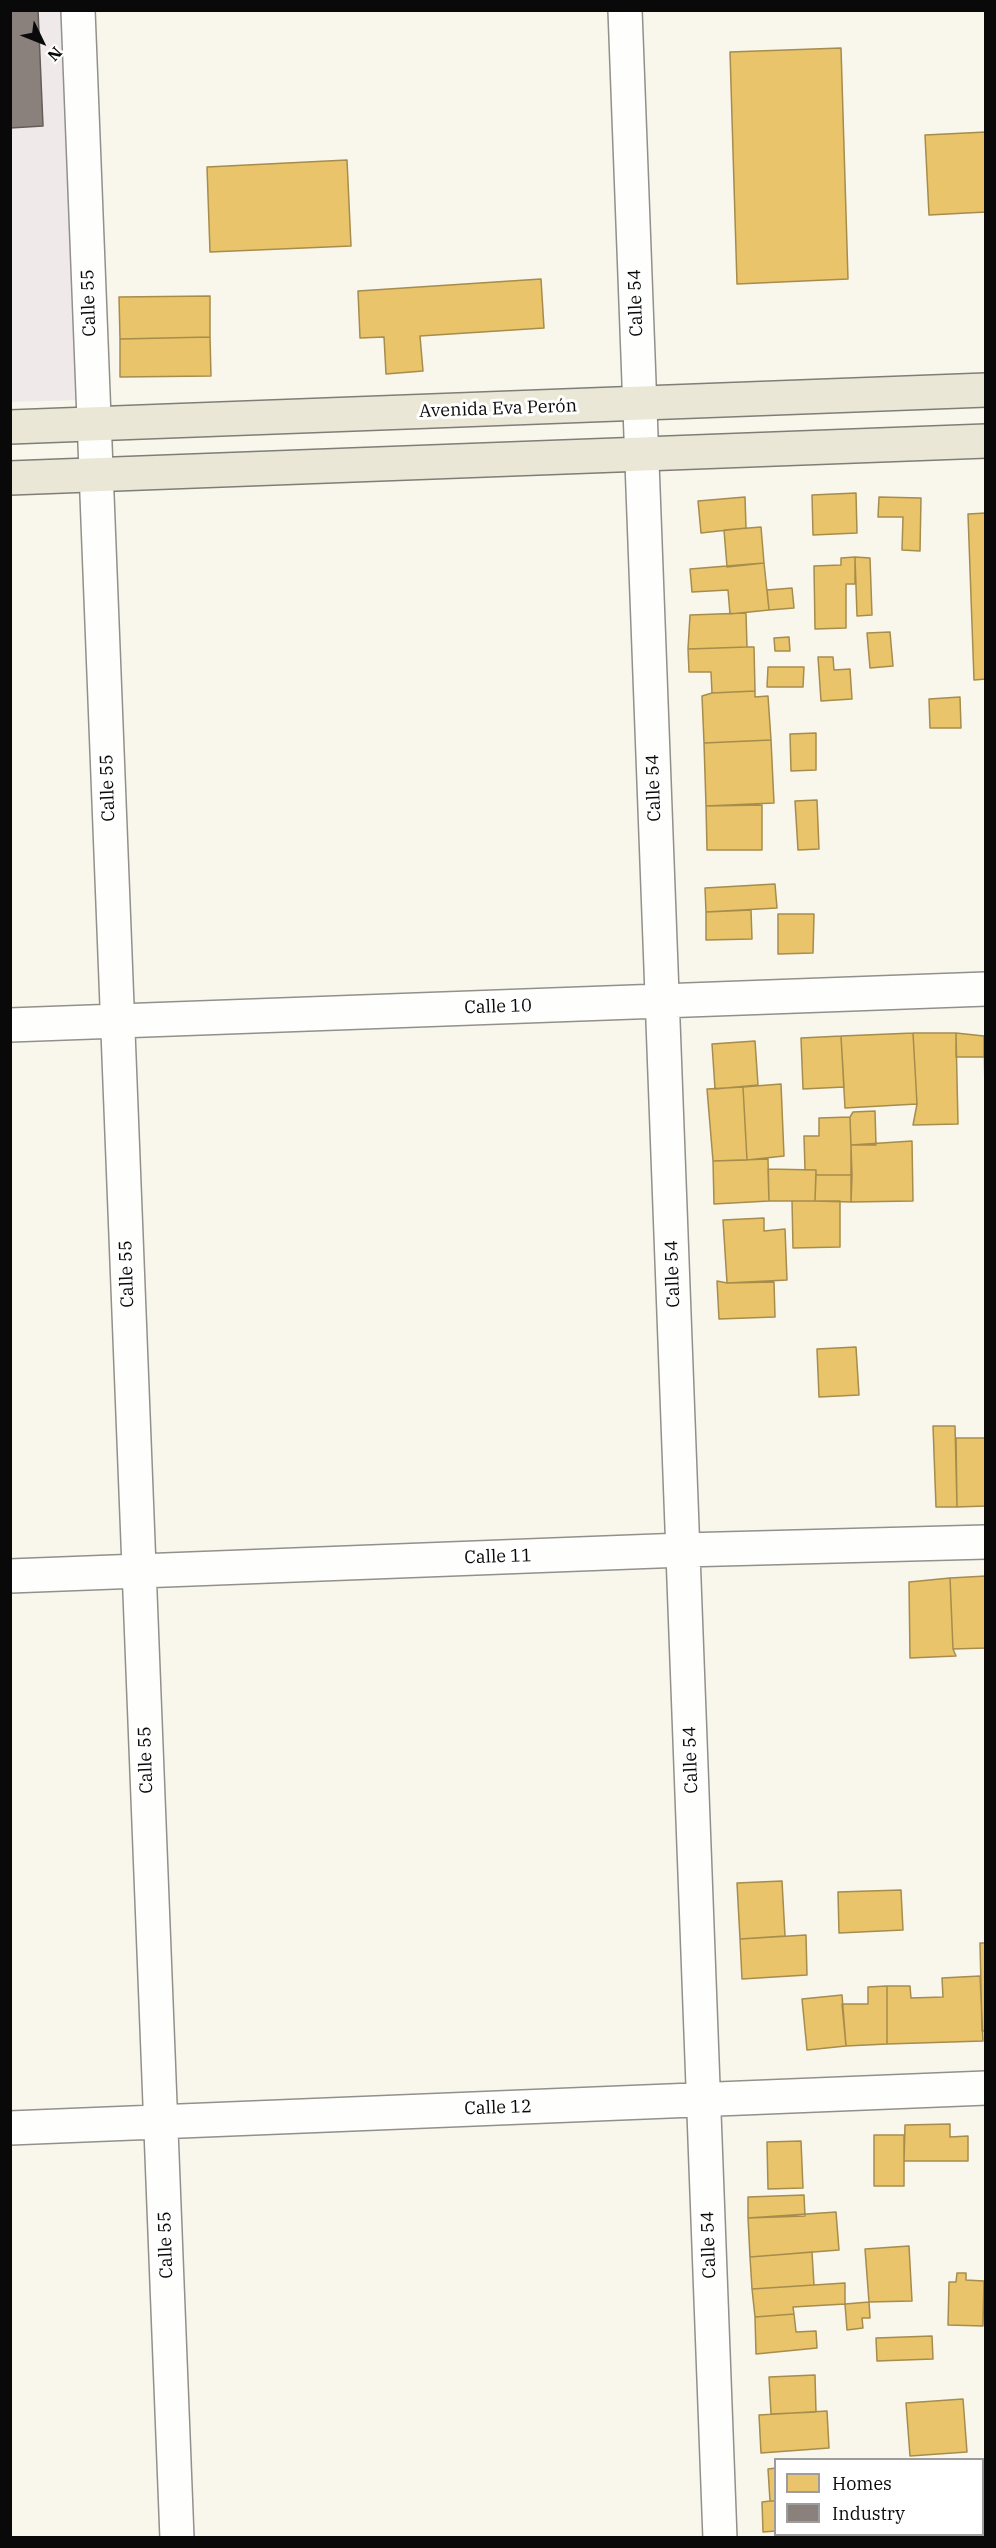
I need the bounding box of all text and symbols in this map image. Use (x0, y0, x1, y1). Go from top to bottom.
north arrow (12, 12, 72, 72)
text: N (44, 43, 67, 66)
street label: Calle 55 (77, 269, 101, 337)
street label: Calle 54 (624, 269, 648, 337)
street label: Avenida Eva Perón (419, 395, 577, 423)
street label: Calle 55 (96, 754, 120, 822)
street label: Calle 54 (642, 754, 666, 822)
street label: Calle 10 (464, 995, 532, 1019)
street label: Calle 55 (115, 1240, 139, 1308)
street label: Calle 54 (661, 1240, 685, 1308)
street label: Calle 11 (464, 1545, 532, 1569)
street label: Calle 55 (134, 1726, 158, 1794)
street label: Calle 54 (679, 1726, 703, 1794)
street label: Calle 12 (464, 2096, 532, 2120)
street label: Calle 55 (154, 2211, 178, 2279)
street label: Calle 54 (697, 2211, 721, 2279)
legend (774, 2458, 984, 2536)
text: Homes (832, 2472, 892, 2495)
text: Industry (832, 2502, 905, 2525)

